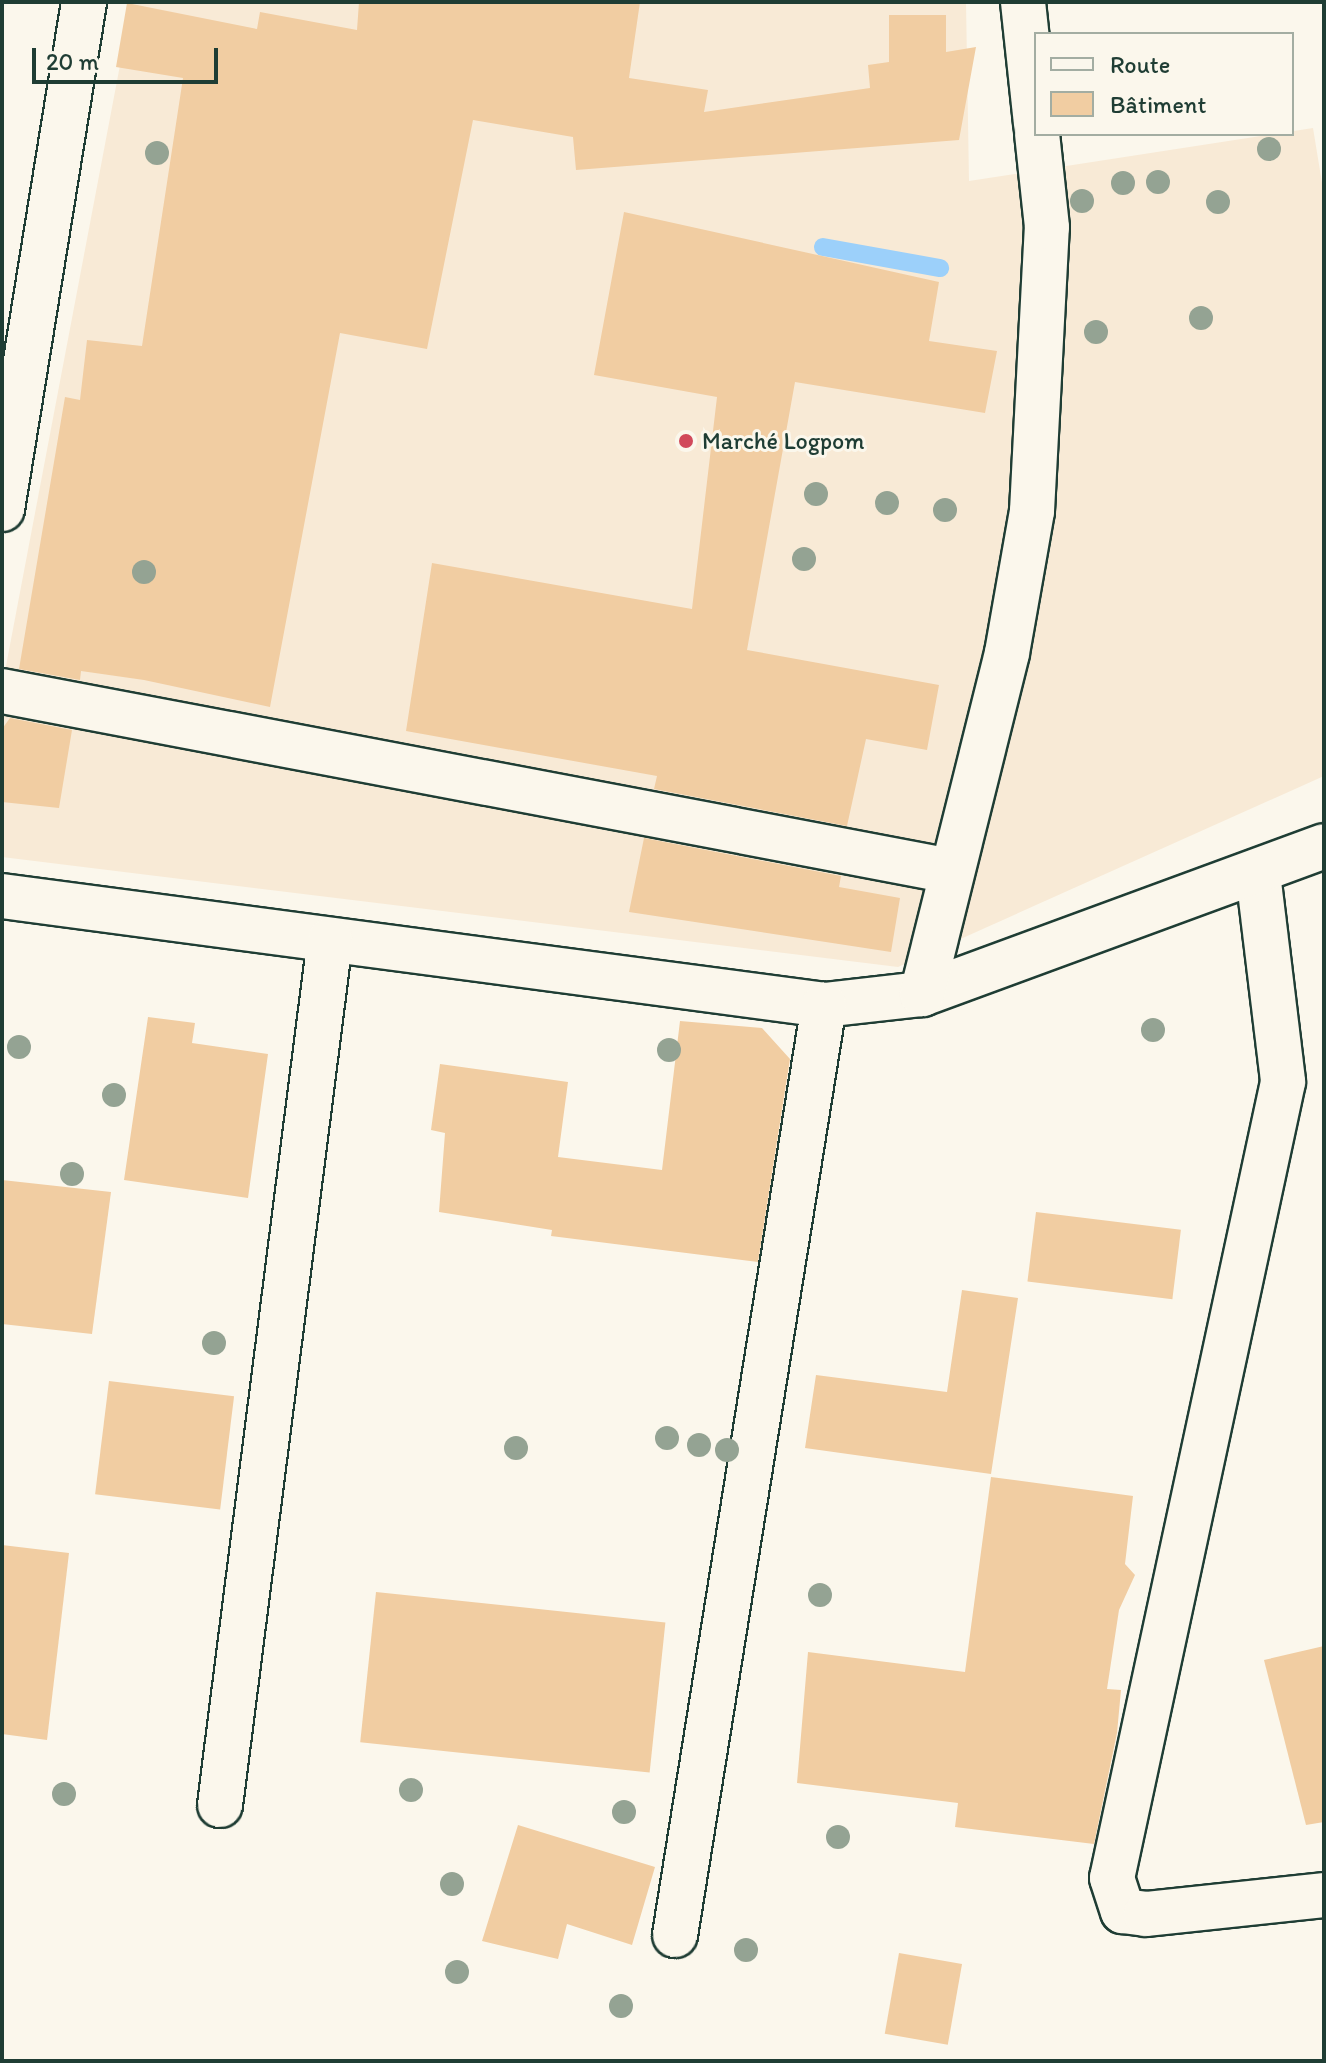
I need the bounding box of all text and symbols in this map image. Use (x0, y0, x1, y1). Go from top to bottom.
scale bar (36, 32, 222, 82)
legend (1034, 32, 1294, 136)
text: 20 m (46, 47, 99, 76)
text: Route (1110, 50, 1170, 79)
text: Bâtiment (1110, 90, 1206, 119)
place label: Marché Logpom (702, 427, 864, 455)
marker: Marché Logpom (677, 432, 695, 450)

